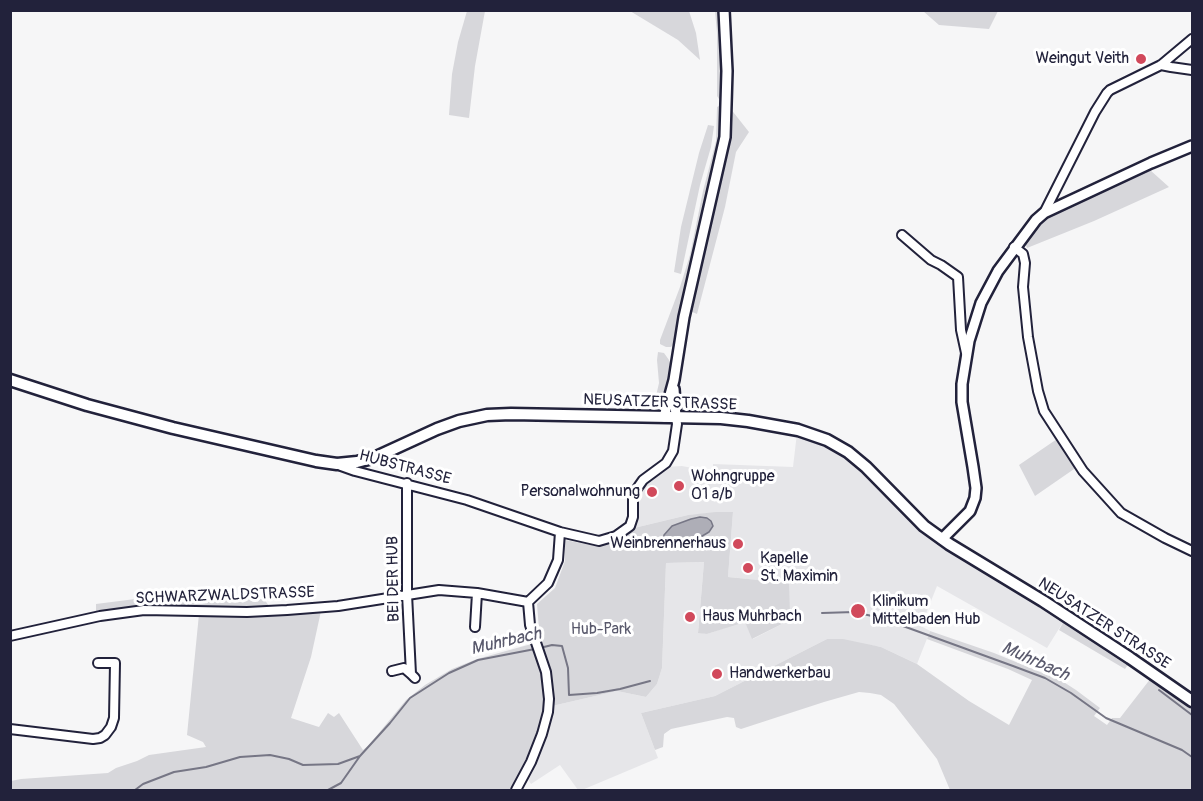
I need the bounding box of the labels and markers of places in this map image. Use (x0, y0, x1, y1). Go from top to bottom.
place label: Weingut Veith (1035, 49, 1129, 69)
marker: Weingut Veith (1134, 52, 1148, 66)
place label: Wohngruppe 01 a/b (691, 467, 775, 505)
marker: Wohngruppe 01 a/b (672, 479, 686, 493)
place label: Personalwohnung (521, 482, 640, 502)
marker: Personalwohnung (645, 485, 659, 499)
place label: Weinbrennerhaus (610, 534, 726, 554)
marker: Weinbrennerhaus (731, 537, 745, 551)
place label: Kapelle St. Maximin (760, 549, 838, 587)
marker: Kapelle St. Maximin (741, 561, 755, 575)
place label: Klinikum Mittelbaden Hub (872, 592, 980, 630)
marker: Klinikum Mittelbaden Hub (849, 602, 867, 620)
place label: Haus Muhrbach (702, 607, 802, 627)
marker: Haus Muhrbach (683, 610, 697, 624)
place label: Handwerkerbau (729, 664, 831, 684)
marker: Handwerkerbau (710, 667, 724, 681)

